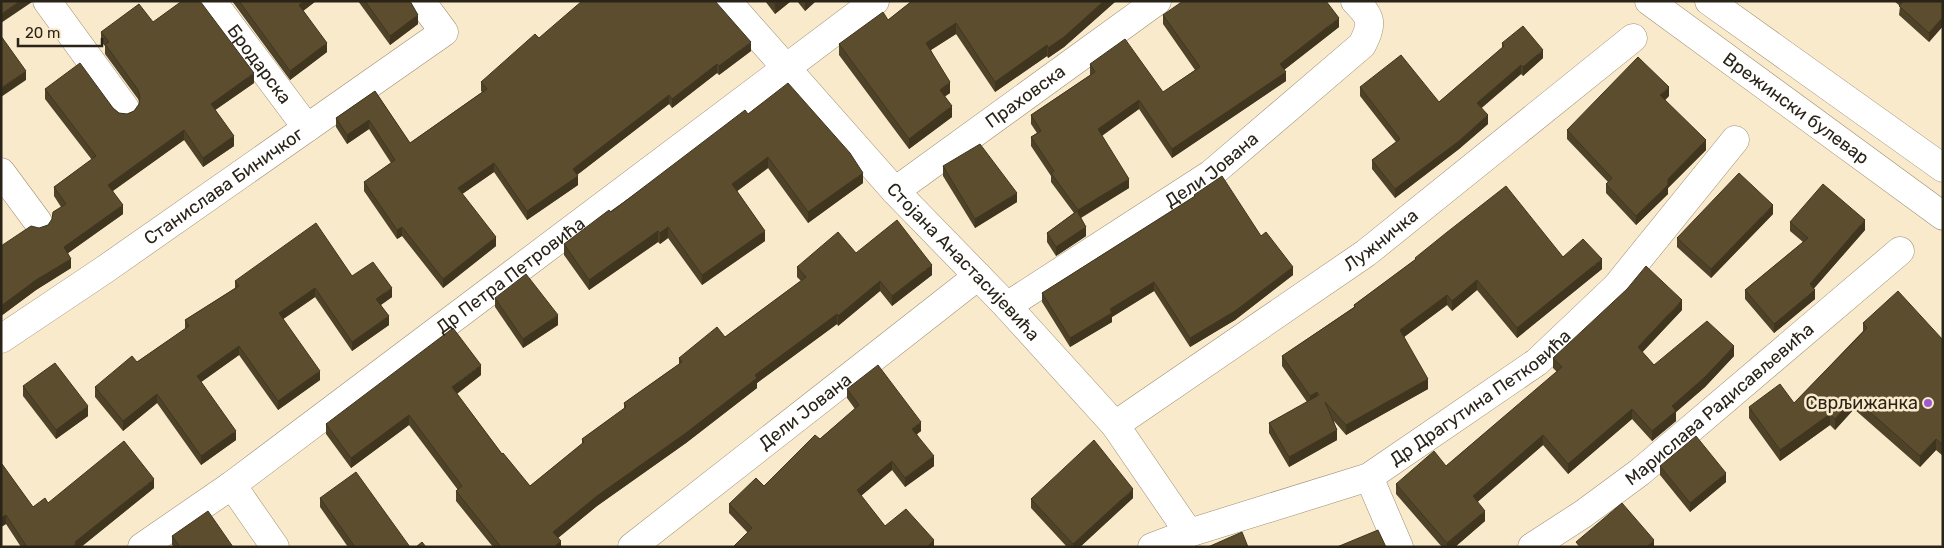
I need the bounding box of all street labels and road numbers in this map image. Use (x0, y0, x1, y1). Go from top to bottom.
street label: Бродарска (222, 20, 296, 108)
street label: Врежински булевар (1719, 48, 1873, 169)
street label: Праховска (981, 60, 1070, 133)
street label: Станислава Биничког (140, 123, 308, 250)
street label: Дели Јована (1161, 128, 1263, 212)
street label: Стојана Анастасијевића (882, 178, 1044, 346)
street label: Лужничка (1340, 204, 1423, 276)
street label: Др Петра Петровића (432, 212, 589, 338)
street label: Марислава Радисављевића (1621, 318, 1818, 490)
street label: Др Драгутина Петковића (1386, 325, 1575, 470)
street label: Дели Јована (755, 368, 856, 454)

